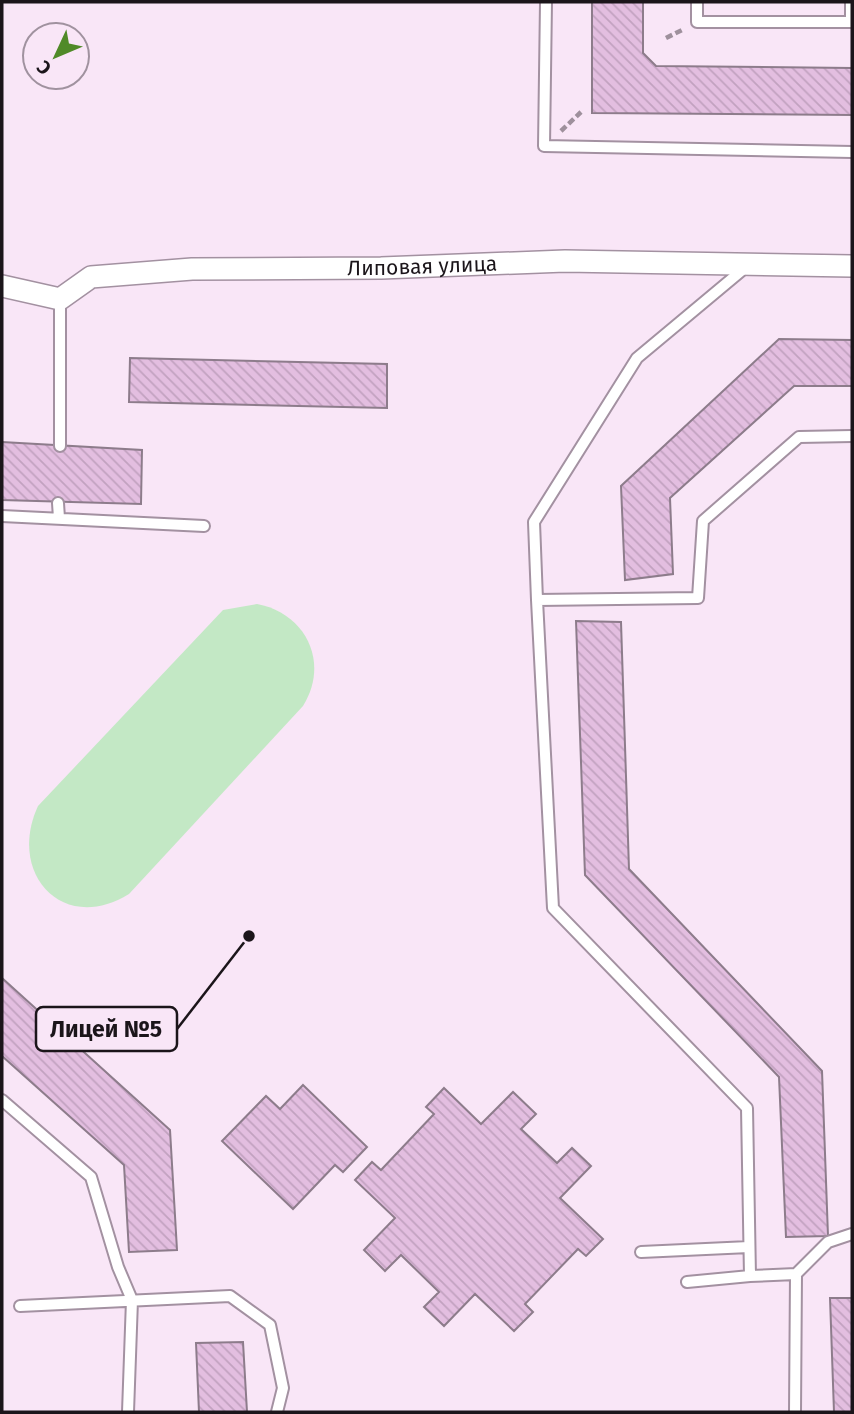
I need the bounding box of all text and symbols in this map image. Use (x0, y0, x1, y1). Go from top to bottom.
north arrow (21, 21, 91, 91)
text: С (32, 55, 56, 79)
street label: Липовая улица (347, 251, 498, 281)
callout: Лицей №5 (36, 1007, 177, 1051)
text: Лицей №5 (50, 1015, 162, 1043)

